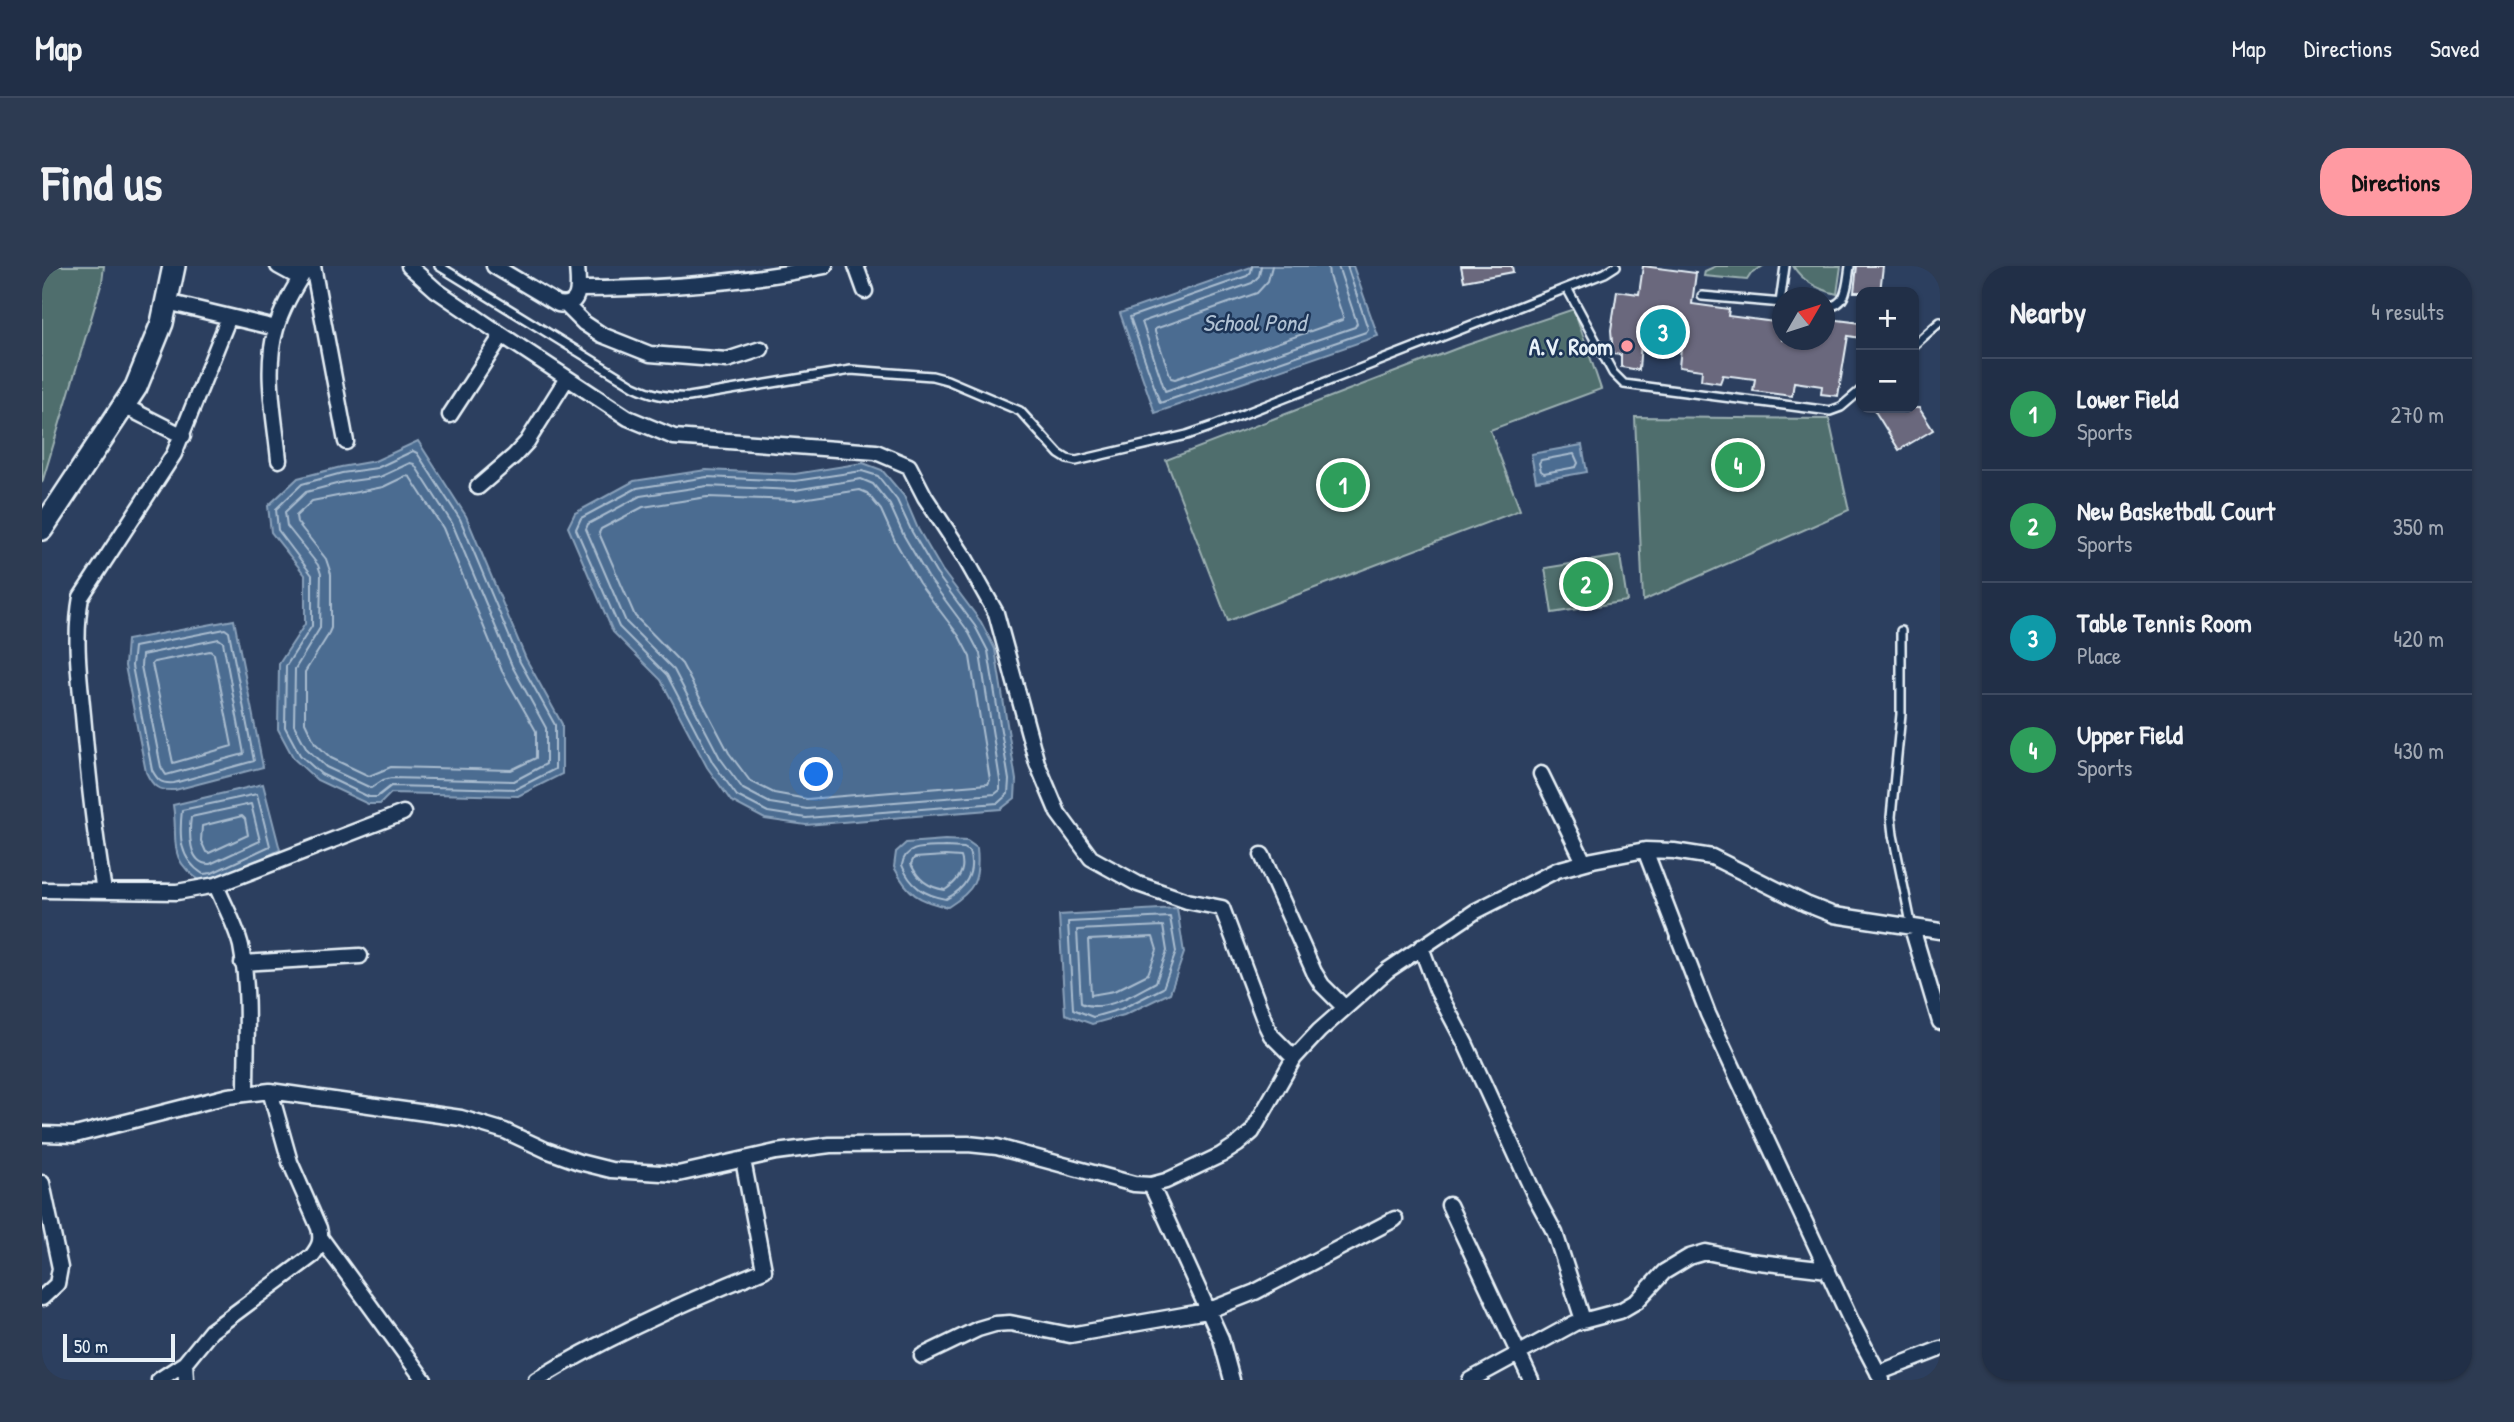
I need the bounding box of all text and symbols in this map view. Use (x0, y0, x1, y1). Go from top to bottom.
text: Map (35, 26, 82, 70)
text: Map (2232, 32, 2266, 64)
text: Directions (2304, 32, 2392, 64)
text: Saved (2430, 32, 2479, 64)
button: Directions (2320, 148, 2472, 216)
text: Find us (42, 149, 162, 215)
north arrow (1772, 287, 1835, 350)
map controls (1856, 287, 1919, 413)
button: + (1856, 287, 1919, 350)
text: Nearby (2010, 292, 2086, 332)
text: 4 results (2371, 296, 2444, 327)
water label: School Pond (1202, 306, 1309, 338)
pin: 3 (1640, 306, 1686, 358)
place label: A.V. Room (1529, 331, 1613, 362)
marker: A.V. Room (1619, 338, 1635, 354)
button: − (1856, 350, 1919, 413)
text: Lower Field (2077, 381, 2179, 416)
text: 1 (2029, 399, 2037, 430)
text: 270 m (2391, 399, 2444, 430)
text: Sports (2077, 416, 2132, 447)
pin: 4 (1715, 439, 1761, 491)
pin: 1 (1320, 459, 1366, 511)
text: New Basketball Court (2077, 493, 2275, 528)
text: 2 (2028, 511, 2038, 542)
text: 350 m (2393, 511, 2444, 542)
text: Sports (2077, 528, 2132, 559)
pin: 2 (1563, 558, 1609, 610)
text: Table Tennis Room (2077, 605, 2252, 640)
text: 3 (2028, 623, 2038, 654)
text: 420 m (2393, 623, 2444, 654)
text: Place (2077, 640, 2121, 671)
text: Upper Field (2077, 717, 2183, 752)
text: 4 (2029, 735, 2037, 766)
text: 430 m (2394, 735, 2444, 766)
text: Sports (2077, 752, 2132, 783)
your location (799, 757, 833, 791)
scale bar (63, 1331, 175, 1363)
text: 50 m (74, 1333, 108, 1359)

